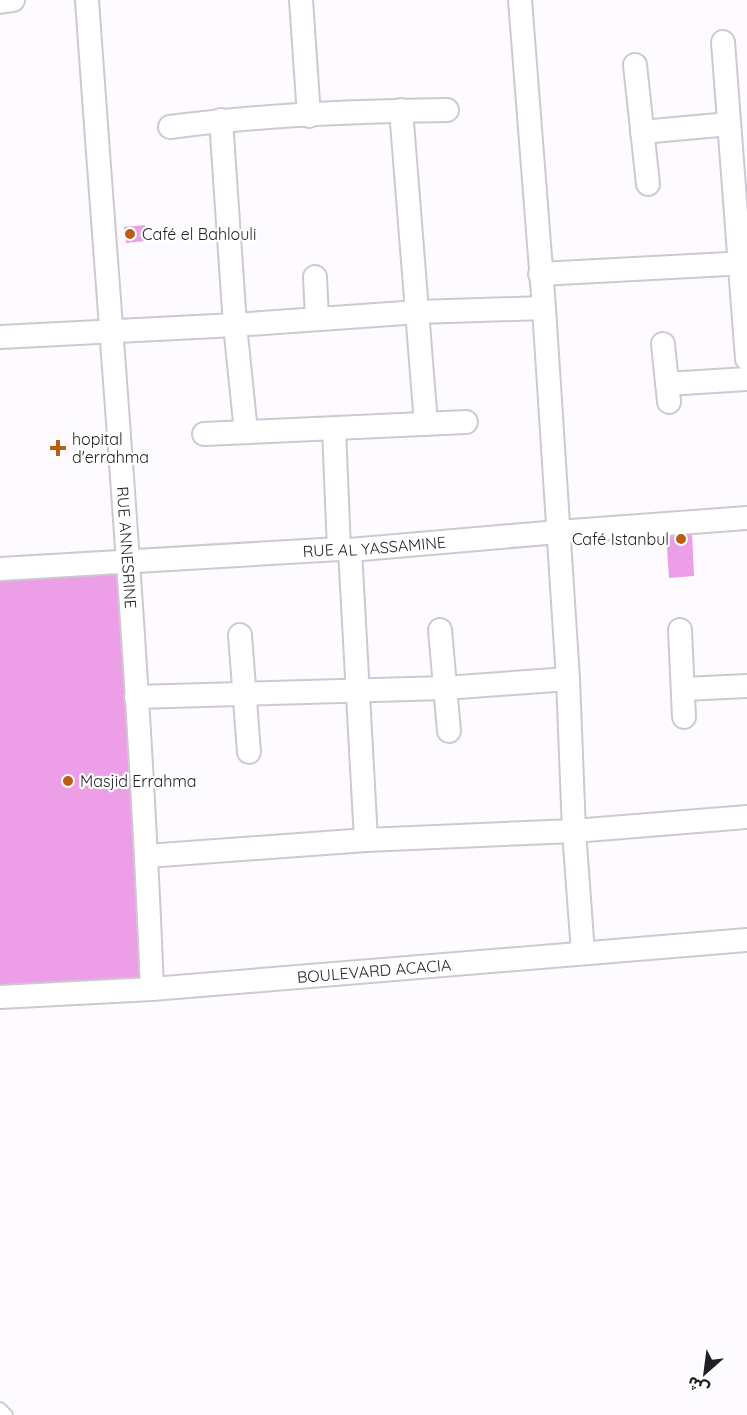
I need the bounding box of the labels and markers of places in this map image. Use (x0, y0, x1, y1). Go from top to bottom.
place label: Café el Bahlouli (142, 224, 256, 244)
marker: Café el Bahlouli (123, 227, 137, 241)
place label: hopital d'errahma (72, 429, 149, 467)
marker: hopital d'errahma (49, 439, 67, 457)
place label: Café Istanbul (572, 529, 669, 549)
marker: Café Istanbul (674, 532, 688, 546)
place label: Masjid Errahma (80, 771, 197, 791)
marker: Masjid Errahma (61, 774, 75, 788)

